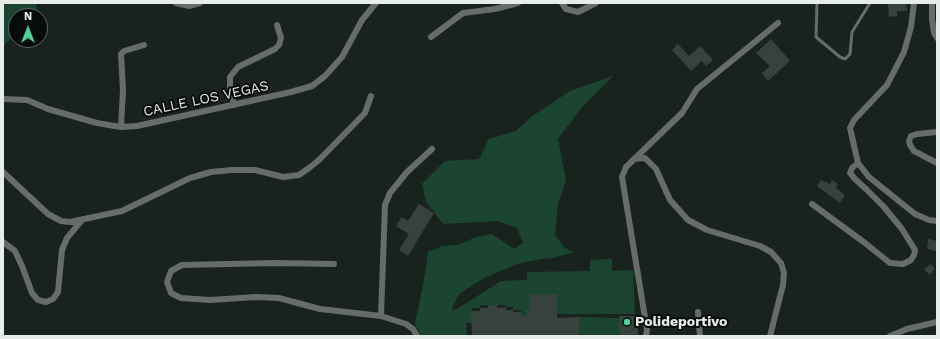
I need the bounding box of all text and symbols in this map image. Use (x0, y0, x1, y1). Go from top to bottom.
north arrow (8, 8, 48, 48)
text: N (24, 10, 32, 23)
street label: CALLE LOS VEGAS (142, 78, 270, 120)
place label: Polideportivo (635, 314, 727, 330)
marker: Polideportivo (622, 317, 632, 327)

